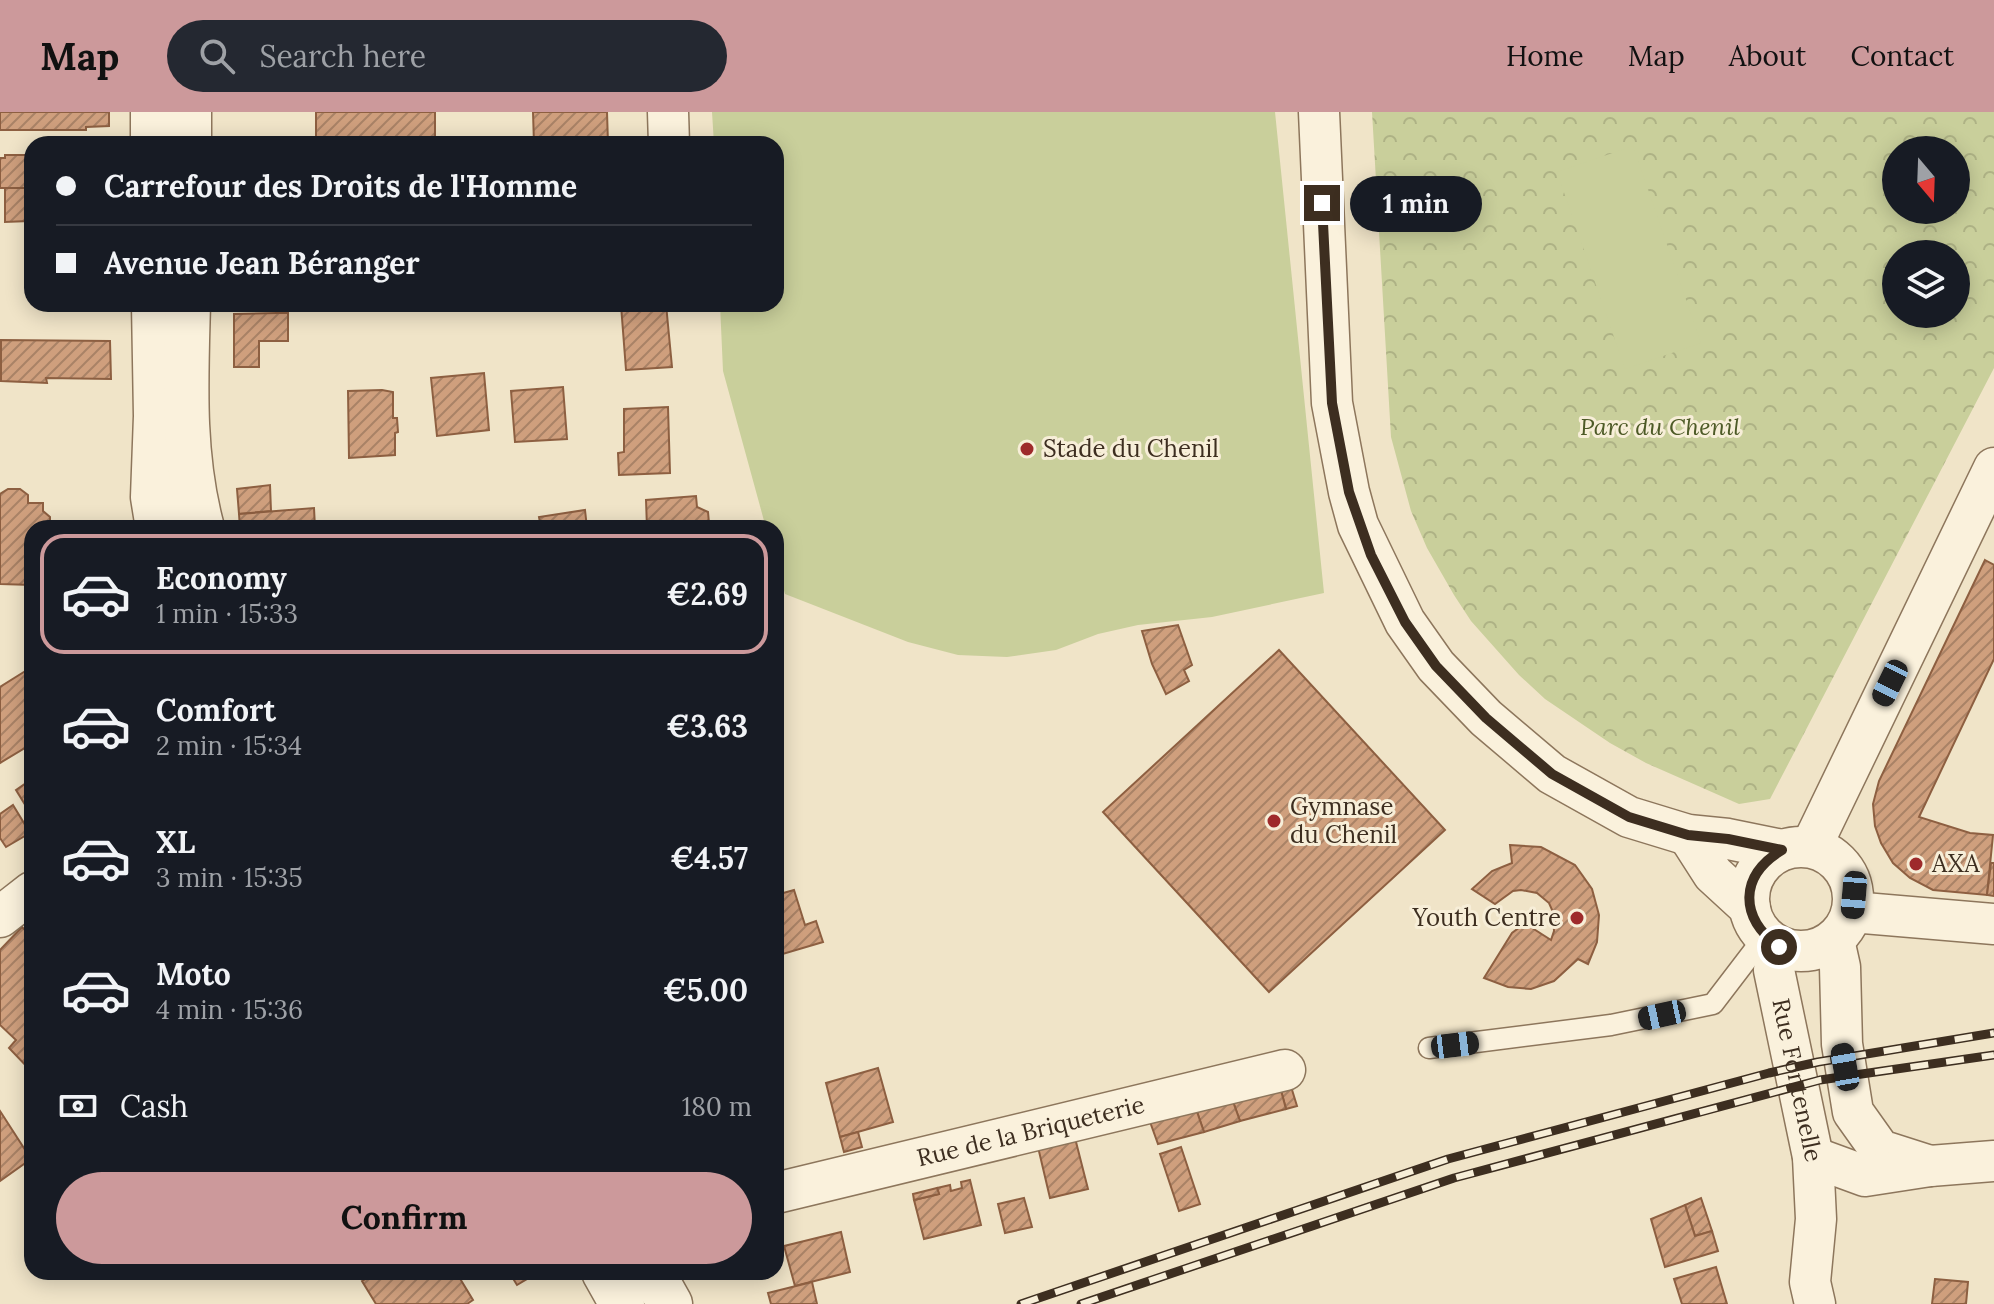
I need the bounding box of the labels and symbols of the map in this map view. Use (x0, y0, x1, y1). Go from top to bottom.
north arrow (1882, 136, 1970, 224)
callout: 1 min (1350, 175, 1482, 231)
route end (1304, 185, 1340, 221)
park label: Parc du Chenil (1580, 411, 1740, 442)
place label: Stade du Chenil (1043, 433, 1219, 464)
marker: Stade du Chenil (1018, 440, 1036, 458)
car (1869, 656, 1911, 710)
place label: Gymnase du Chenil (1290, 791, 1397, 850)
marker: Gymnase du Chenil (1265, 812, 1283, 830)
place label: AXA (1931, 848, 1981, 879)
marker: AXA (1907, 855, 1925, 873)
car (1840, 870, 1868, 920)
place label: Youth Centre (1411, 902, 1561, 933)
marker: Youth Centre (1568, 909, 1586, 927)
route start (1761, 929, 1797, 965)
street label: Rue Fontenelle (1765, 996, 1830, 1164)
car (1636, 998, 1688, 1032)
car (1430, 1030, 1480, 1060)
car (1829, 1041, 1861, 1093)
street label: Rue de la Briqueterie (914, 1089, 1147, 1173)

